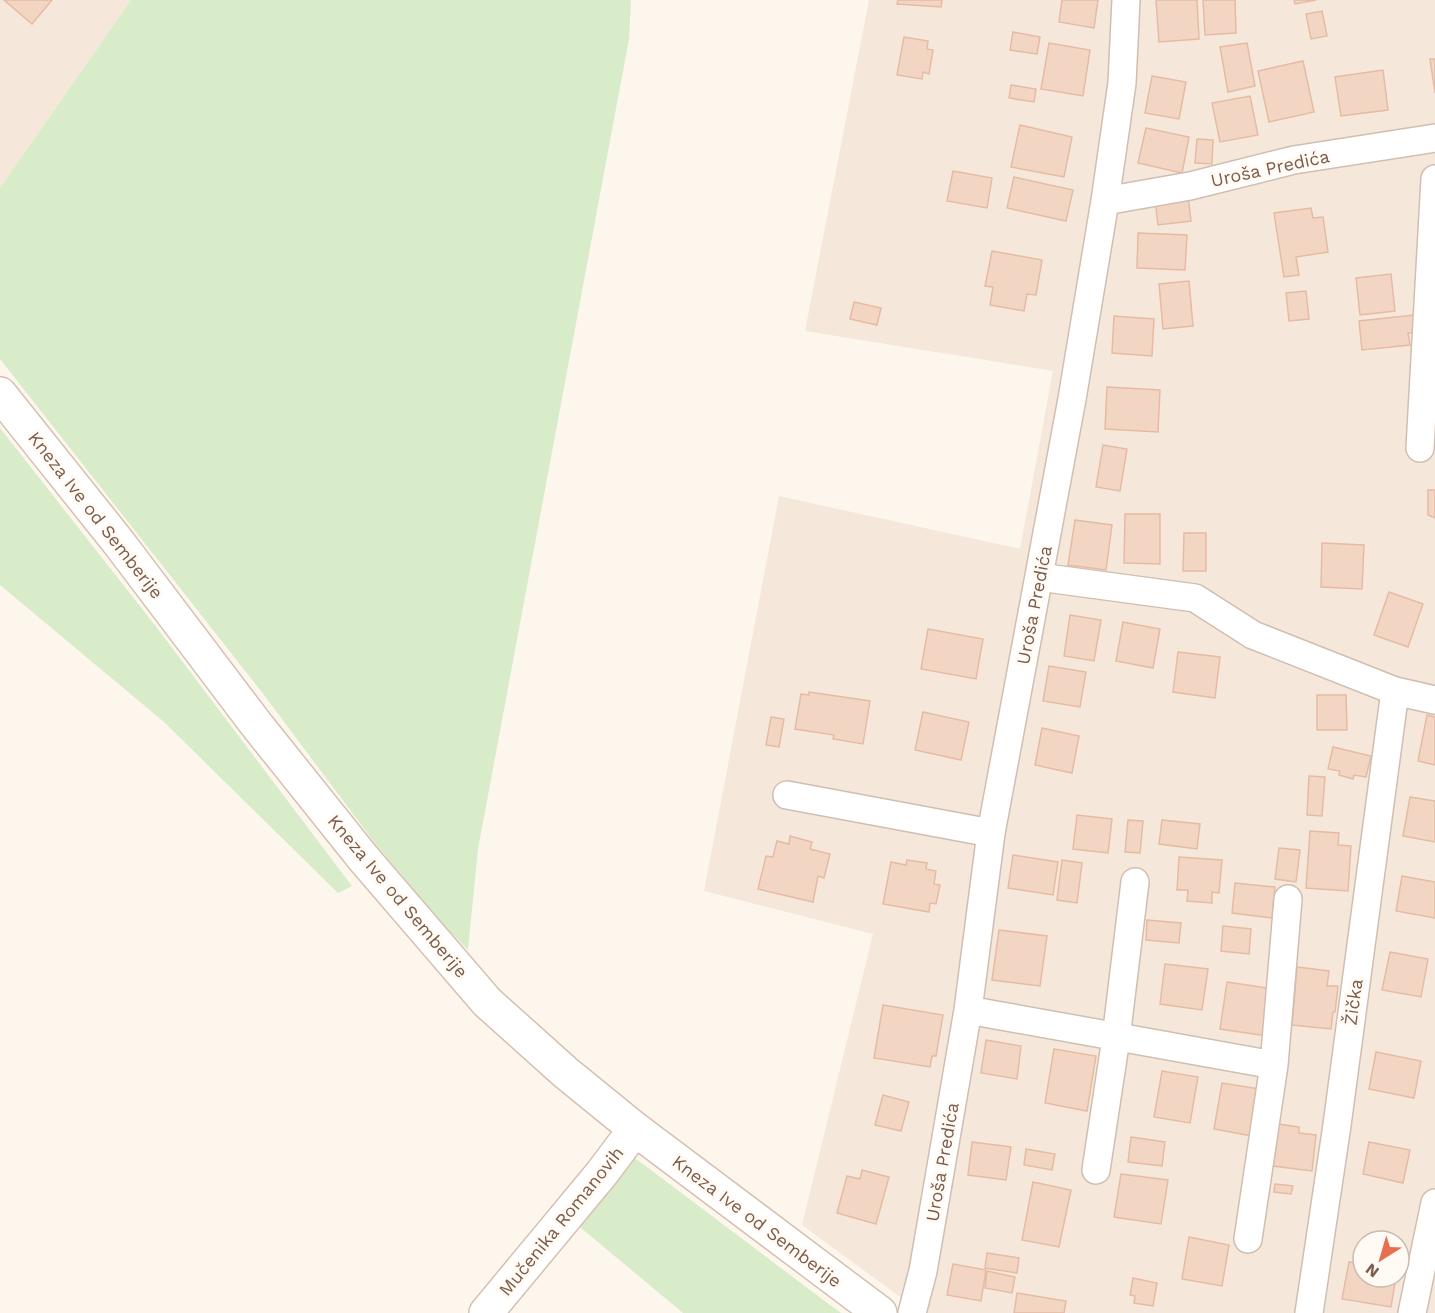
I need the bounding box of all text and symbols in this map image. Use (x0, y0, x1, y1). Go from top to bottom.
street label: Uroša Predića (1209, 145, 1331, 191)
street label: Kneza Ive od Semberije (24, 427, 168, 603)
street label: Uroša Predića (1012, 544, 1056, 666)
street label: Kneza Ive od Semberije (324, 810, 472, 982)
street label: Žička (1339, 978, 1367, 1026)
street label: Uroša Predića (921, 1101, 963, 1223)
street label: Mučenika Romanovih (494, 1142, 628, 1300)
street label: Kneza Ive od Semberije (668, 1151, 846, 1291)
north arrow (1351, 1229, 1411, 1289)
text: N (1362, 1259, 1383, 1282)

